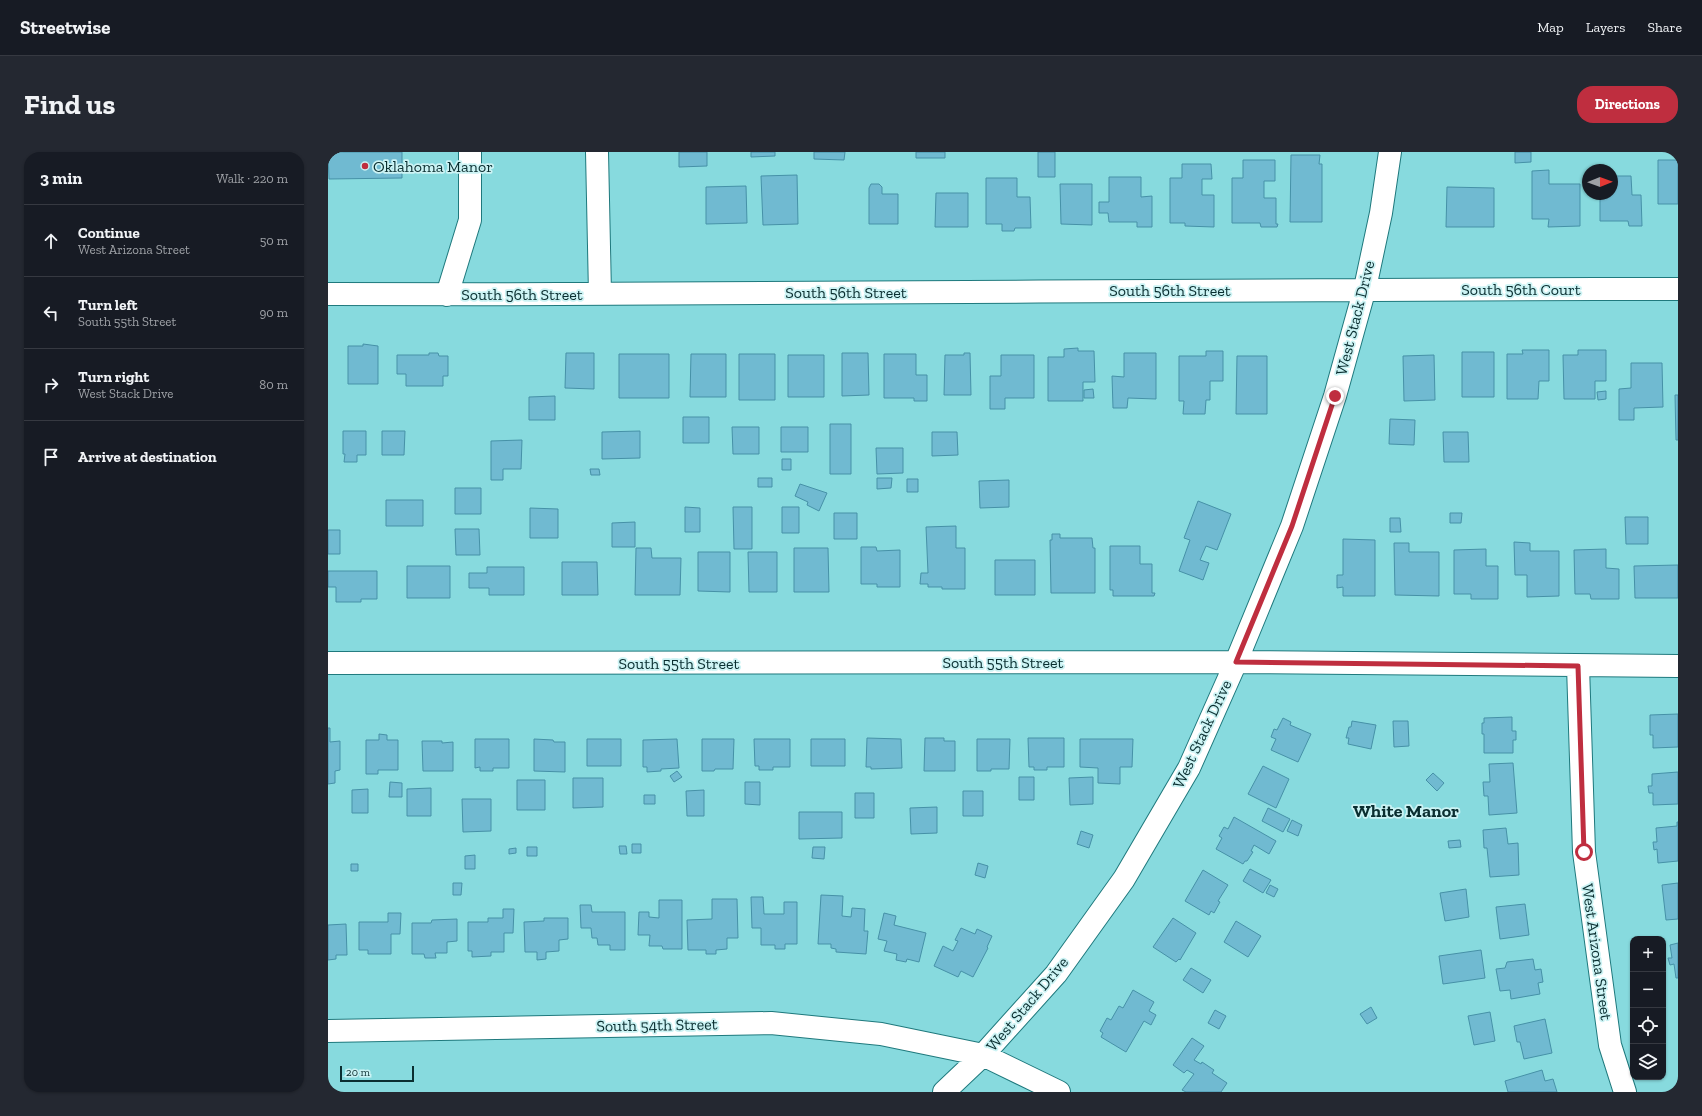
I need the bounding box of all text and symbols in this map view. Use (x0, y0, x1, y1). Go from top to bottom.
text: Streetwise (20, 16, 110, 39)
text: Map (1537, 19, 1564, 36)
text: Layers (1586, 19, 1625, 36)
text: Share (1647, 19, 1682, 36)
button: Directions (1577, 86, 1678, 123)
text: Find us (24, 88, 115, 121)
place label: Oklahoma Manor (373, 157, 493, 176)
marker: Oklahoma Manor (360, 161, 370, 171)
north arrow (1582, 164, 1618, 200)
text: 3 min (40, 168, 82, 188)
text: Walk · 220 m (216, 171, 288, 186)
text: Continue (78, 224, 140, 242)
icon: ahead (40, 230, 62, 252)
text: 50 m (260, 233, 288, 248)
text: West Arizona Street (78, 242, 190, 257)
street label: West Stack Drive (1332, 259, 1378, 377)
street label: South 56th Court (1461, 280, 1581, 299)
street label: South 56th Street (1109, 281, 1231, 300)
street label: South 56th Street (785, 283, 907, 302)
street label: South 56th Street (461, 285, 583, 304)
text: Turn left (78, 296, 138, 314)
icon: left (40, 302, 62, 324)
text: 90 m (259, 305, 288, 320)
text: South 55th Street (78, 314, 176, 329)
text: Turn right (78, 368, 149, 386)
icon: right (40, 374, 62, 396)
text: 80 m (259, 377, 288, 392)
text: West Stack Drive (78, 386, 173, 401)
route end (1326, 387, 1344, 405)
icon: arrive (40, 446, 62, 468)
text: Arrive at destination (78, 448, 217, 466)
street label: South 55th Street (943, 653, 1064, 672)
street label: South 55th Street (619, 654, 740, 673)
street label: West Stack Drive (1169, 677, 1235, 791)
district label: White Manor (1353, 800, 1459, 822)
route start (1575, 843, 1593, 861)
street label: West Arizona Street (1578, 882, 1616, 1022)
map controls (1630, 936, 1666, 1080)
button: + (1630, 936, 1666, 972)
street label: West Stack Drive (982, 953, 1072, 1055)
button: − (1630, 972, 1666, 1008)
button: locate (1630, 1008, 1666, 1044)
street label: South 54th Street (596, 1014, 718, 1036)
button: layers (1630, 1044, 1666, 1080)
scale bar (340, 1064, 414, 1083)
text: 20 m (346, 1066, 370, 1079)

